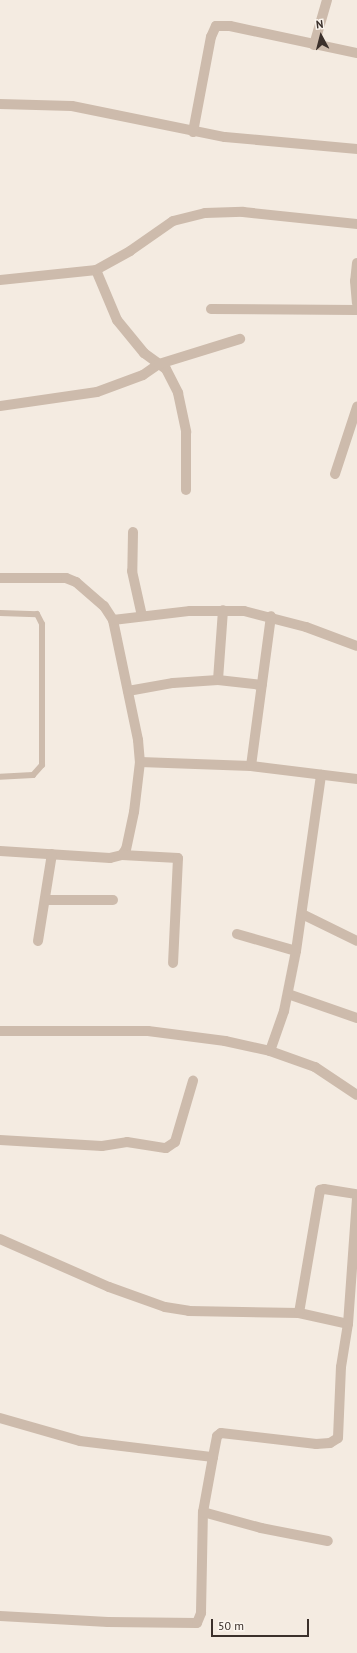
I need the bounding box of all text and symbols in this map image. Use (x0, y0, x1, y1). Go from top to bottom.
north arrow (301, 16, 341, 56)
text: N (315, 17, 324, 31)
scale bar (213, 1611, 311, 1637)
text: 50 m (218, 1618, 244, 1633)

